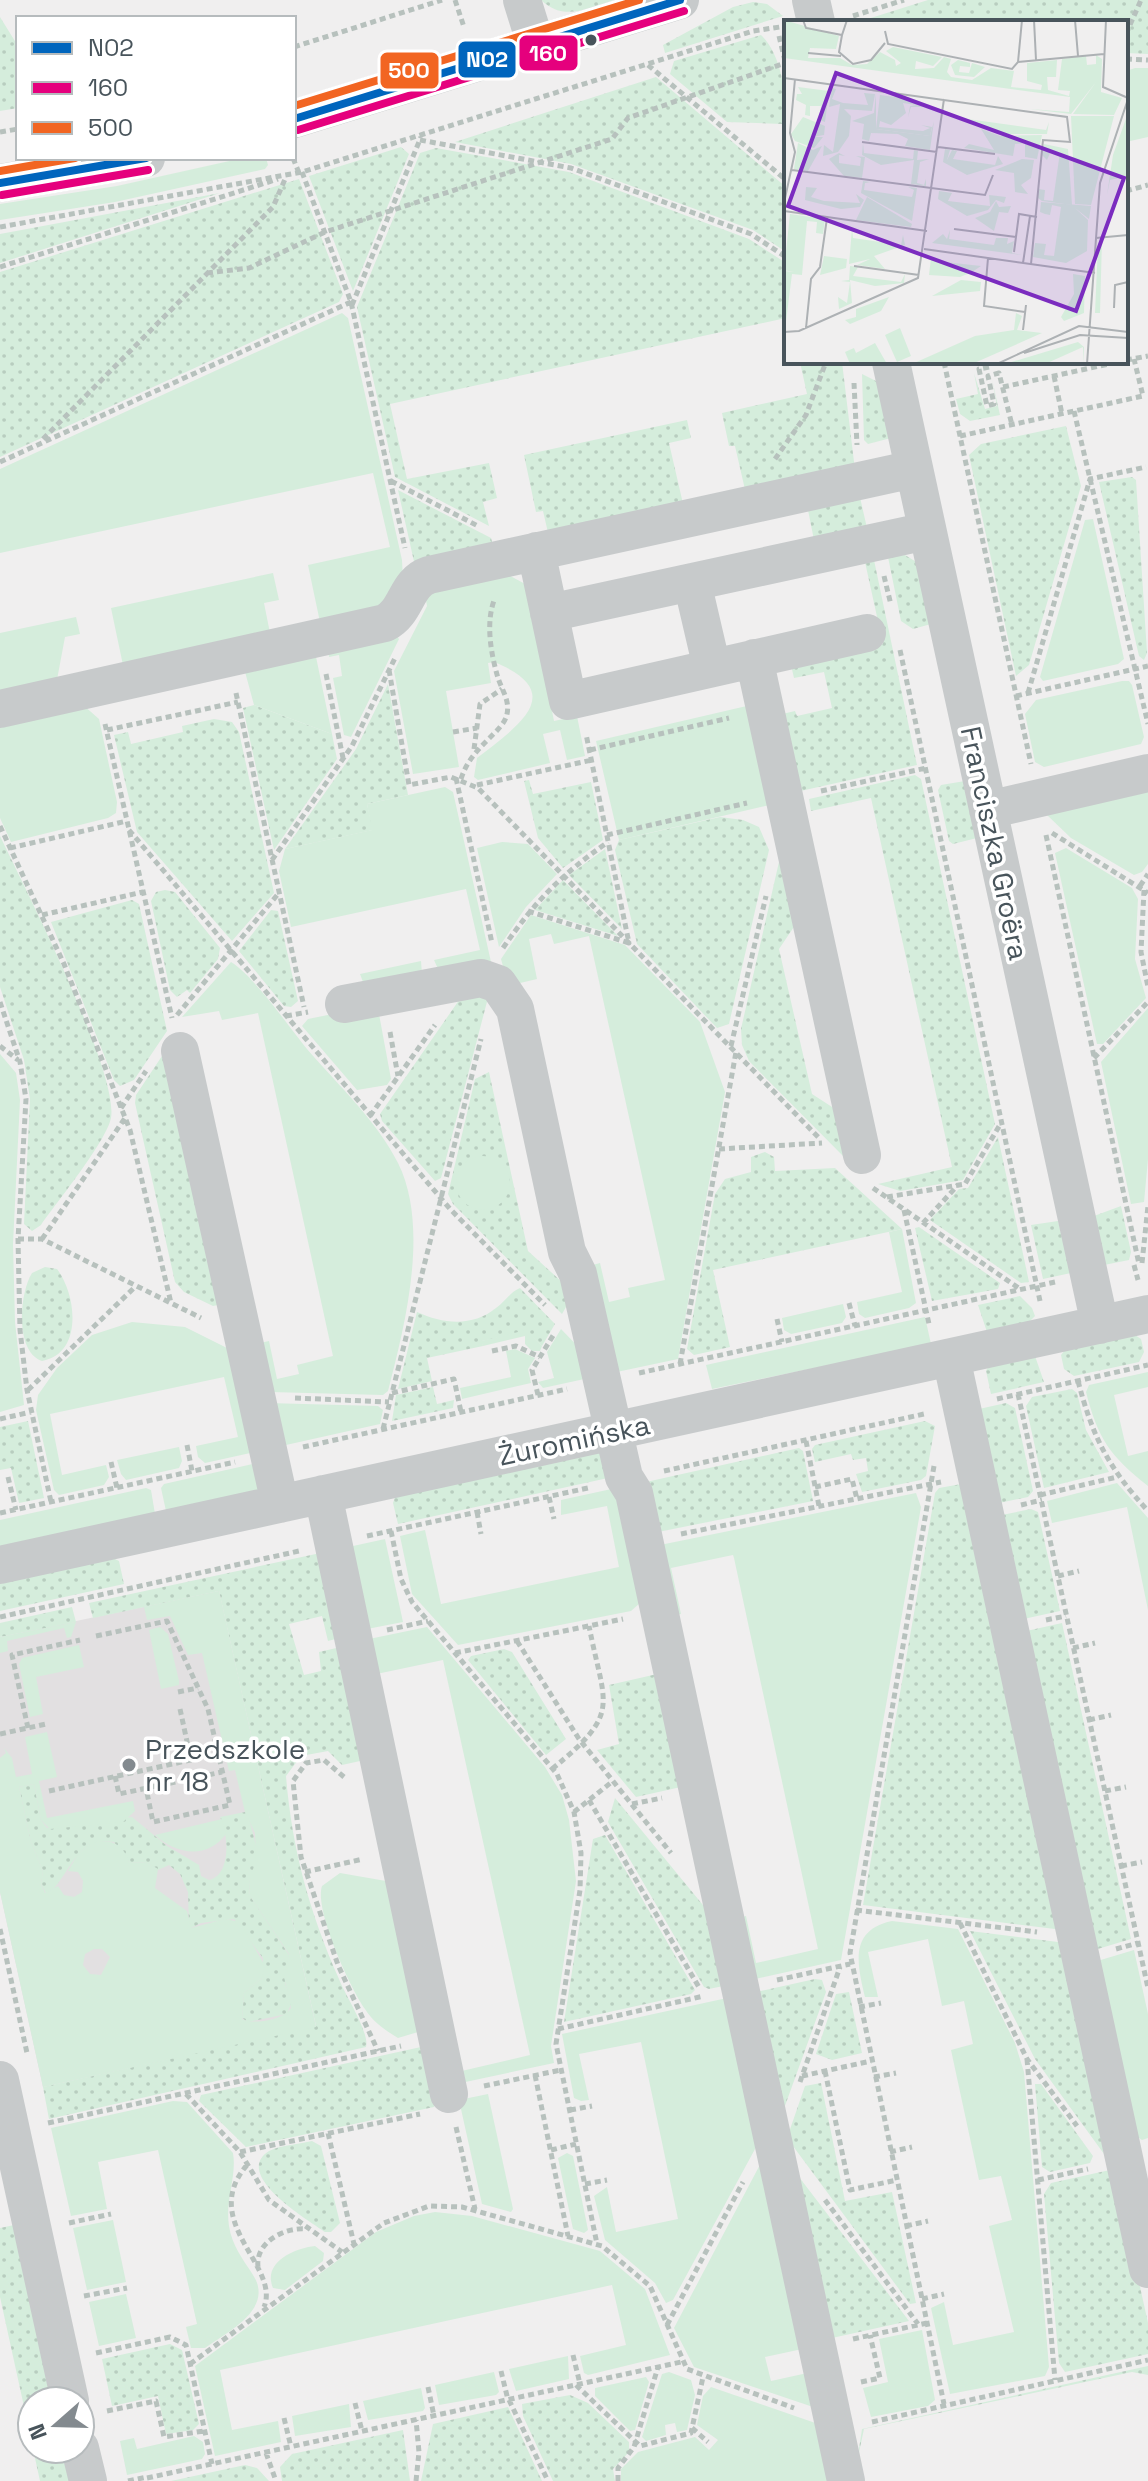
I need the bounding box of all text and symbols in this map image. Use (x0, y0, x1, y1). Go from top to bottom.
legend (16, 16, 296, 160)
inset map (784, 20, 1128, 364)
text: N02 (88, 32, 134, 63)
unlabelled marker (583, 32, 599, 48)
line badge: 160 (518, 34, 579, 72)
text: 160 (529, 39, 567, 67)
line badge: N02 (457, 40, 517, 79)
text: N02 (466, 45, 508, 73)
line badge: 500 (379, 51, 440, 90)
text: 500 (388, 56, 430, 84)
text: 160 (88, 72, 128, 103)
text: 500 (88, 112, 133, 143)
street label: Franciszka Groëra (953, 723, 1037, 963)
street label: Żuromińska (495, 1406, 653, 1474)
place label: Przedszkole nr 18 (145, 1731, 305, 1799)
marker: Przedszkole nr 18 (120, 1756, 138, 1774)
north arrow (16, 2385, 96, 2465)
text: N (22, 2420, 53, 2444)

